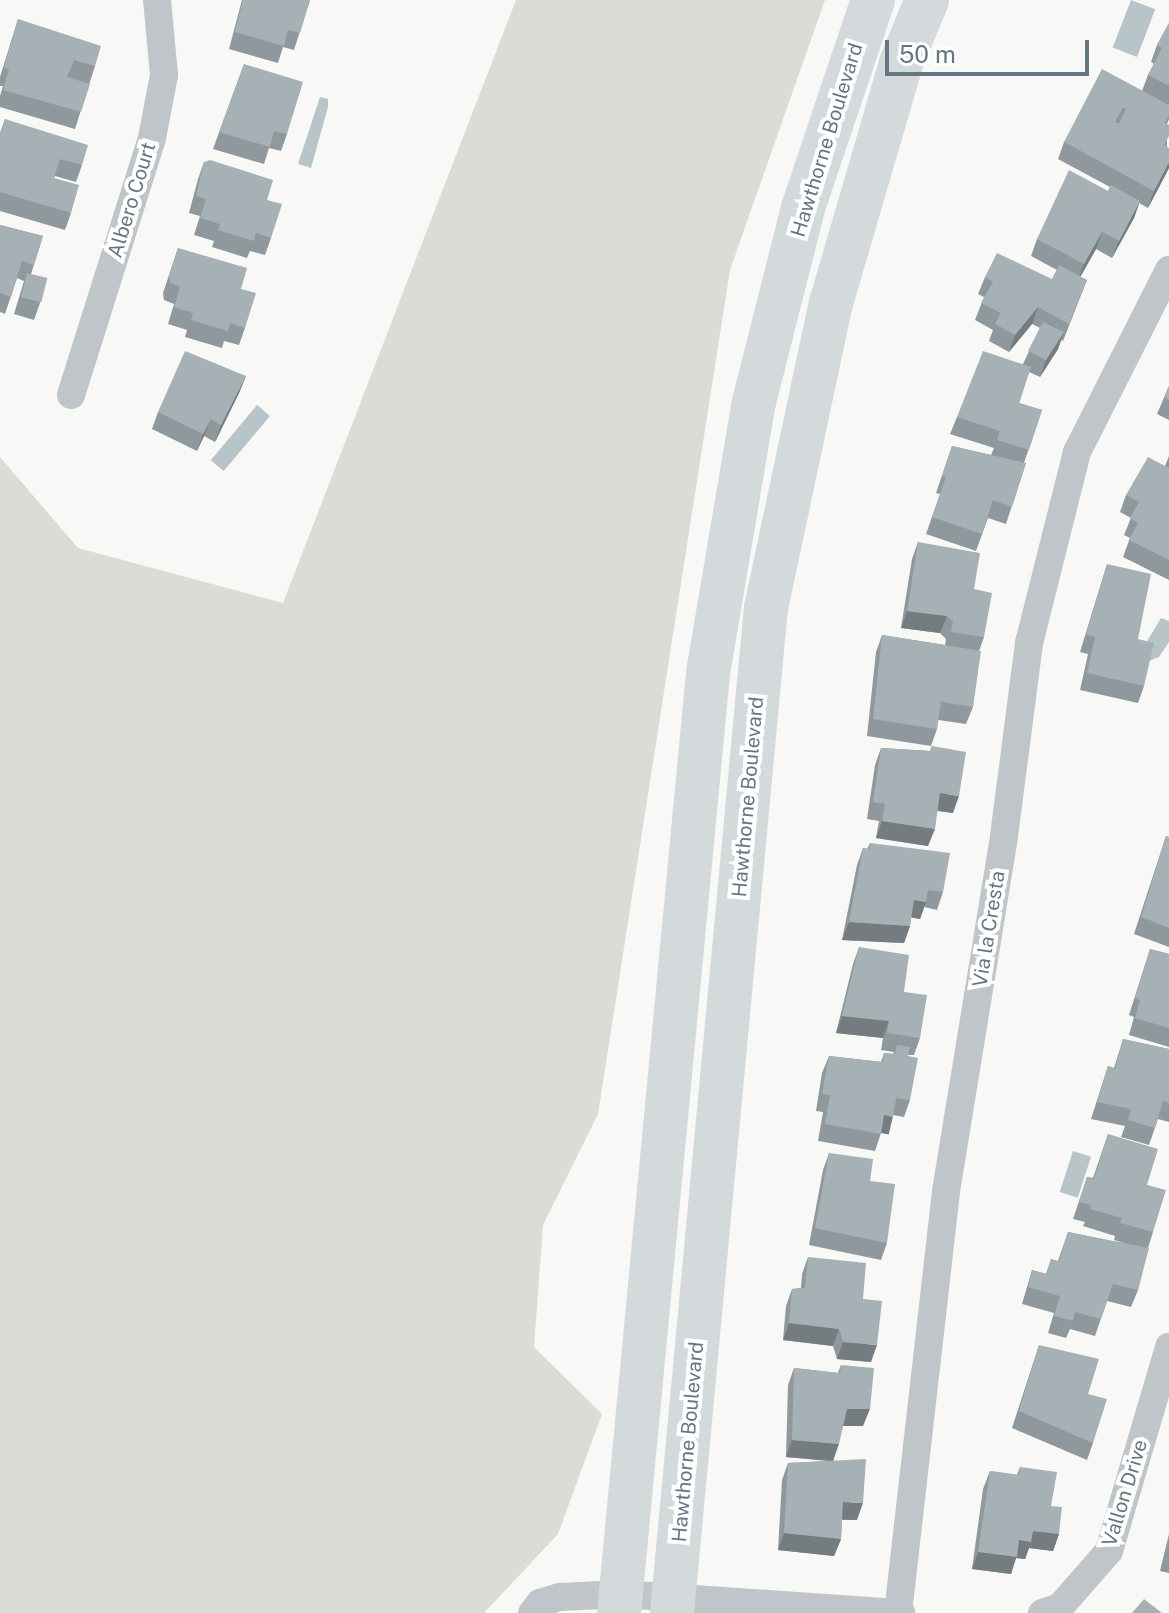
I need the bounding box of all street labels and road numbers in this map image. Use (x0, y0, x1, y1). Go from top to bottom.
street label: Hawthorne Boulevard (786, 40, 868, 240)
street label: Albero Court (103, 139, 161, 261)
street label: Hawthorne Boulevard (727, 696, 769, 898)
street label: Via la Cresta (968, 869, 1010, 989)
street label: Hawthorne Boulevard (667, 1341, 709, 1543)
street label: Vallon Drive (1097, 1437, 1153, 1549)

